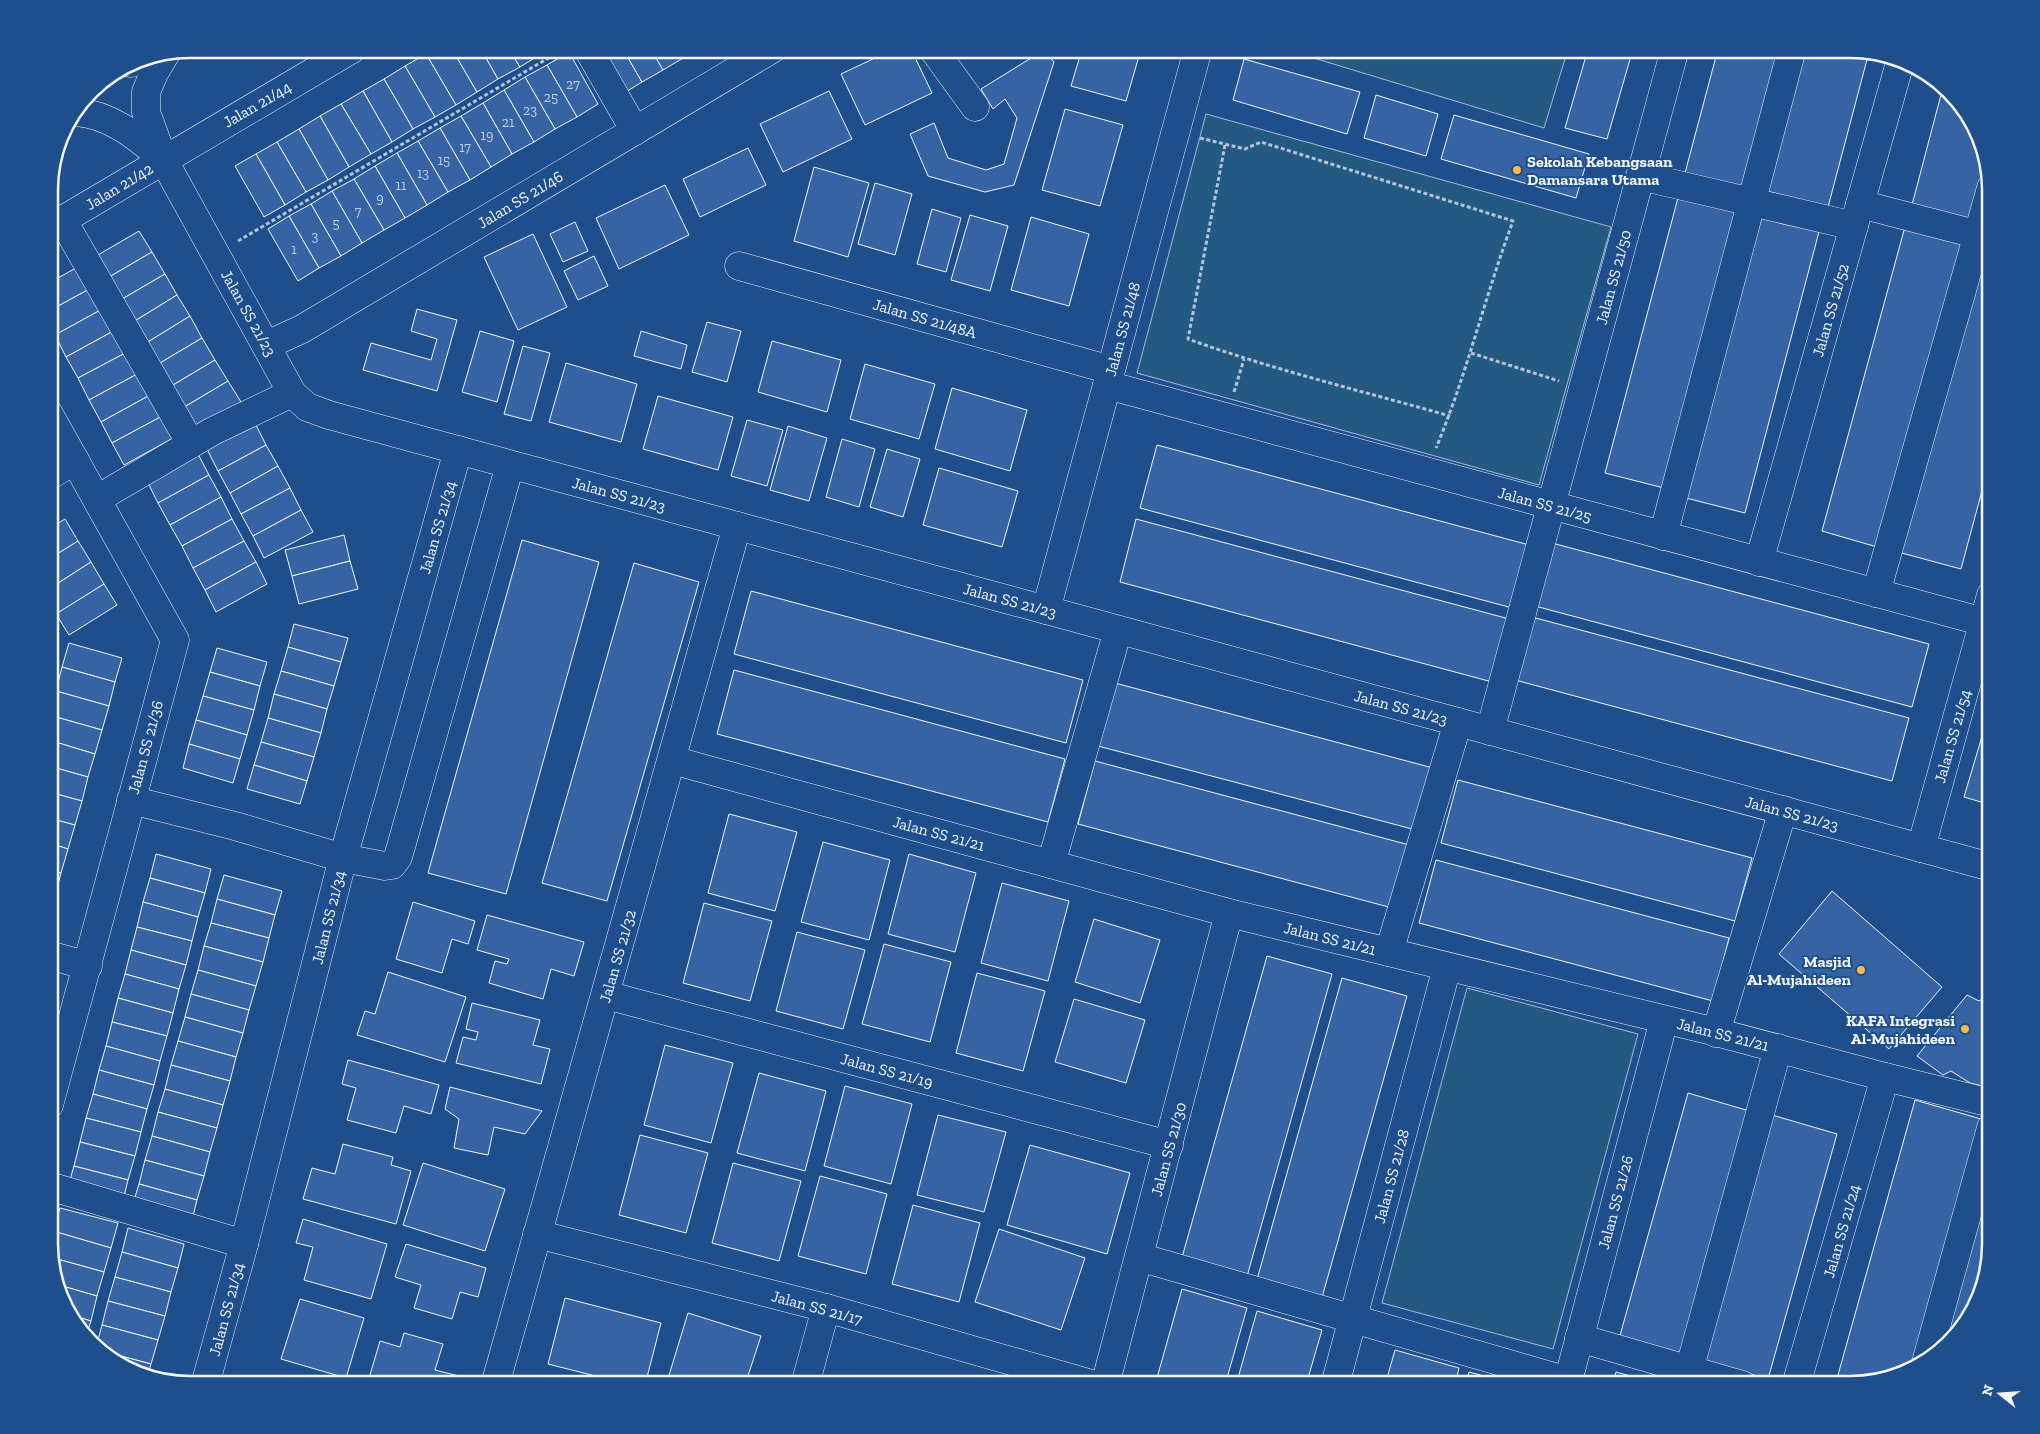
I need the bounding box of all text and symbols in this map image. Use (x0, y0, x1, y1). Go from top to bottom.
house number: 27 (566, 76, 580, 93)
street label: Jalan 21/44 (220, 77, 295, 132)
house number: 25 (544, 89, 558, 106)
house number: 23 (523, 102, 537, 119)
house number: 21 (502, 114, 515, 131)
house number: 19 (481, 127, 493, 144)
house number: 17 (459, 139, 471, 156)
house number: 15 (438, 152, 450, 169)
place label: Sekolah Kebangsaan Damansara Utama (1527, 152, 1673, 189)
street label: Jalan 21/42 (82, 159, 156, 214)
marker: Sekolah Kebangsaan Damansara Utama (1511, 164, 1523, 176)
house number: 13 (417, 165, 429, 182)
street label: Jalan SS 21/46 (474, 166, 566, 232)
house number: 11 (396, 177, 407, 194)
house number: 9 (376, 190, 384, 207)
house number: 7 (355, 203, 362, 220)
house number: 5 (332, 215, 340, 232)
house number: 3 (312, 228, 319, 245)
street label: Jalan SS 21/50 (1592, 228, 1635, 326)
house number: 1 (291, 241, 297, 258)
street label: Jalan SS 21/52 (1808, 261, 1853, 359)
street label: Jalan SS 21/23 (217, 267, 280, 360)
street label: Jalan SS 21/48 (1101, 280, 1144, 378)
street label: Jalan SS 21/48A (871, 295, 979, 342)
street label: Jalan SS 21/23 (570, 473, 668, 516)
street label: Jalan SS 21/34 (415, 478, 460, 576)
street label: Jalan SS 21/25 (1496, 483, 1594, 526)
street label: Jalan SS 21/23 (961, 579, 1059, 622)
street label: Jalan SS 21/23 (1352, 686, 1450, 729)
street label: Jalan SS 21/54 (1930, 687, 1975, 785)
street label: Jalan SS 21/36 (124, 698, 167, 796)
street label: Jalan SS 21/23 (1743, 792, 1841, 835)
street label: Jalan SS 21/21 (891, 812, 987, 855)
street label: Jalan SS 21/34 (308, 868, 349, 966)
street label: Jalan SS 21/32 (595, 907, 640, 1005)
street label: Jalan SS 21/21 (1282, 918, 1378, 959)
place label: Masjid Al-Mujahideen (1747, 952, 1851, 989)
marker: Masjid Al-Mujahideen (1855, 964, 1867, 976)
place label: KAFA Integrasi Al-Mujahideen (1846, 1011, 1955, 1048)
street label: Jalan SS 21/21 (1675, 1014, 1771, 1055)
marker: KAFA Integrasi Al-Mujahideen (1959, 1023, 1971, 1035)
street label: Jalan SS 21/19 (839, 1049, 935, 1092)
street label: Jalan SS 21/30 (1147, 1100, 1190, 1198)
street label: Jalan SS 21/28 (1370, 1127, 1413, 1225)
street label: Jalan SS 21/26 (1594, 1153, 1637, 1251)
street label: Jalan SS 21/24 (1819, 1182, 1864, 1280)
street label: Jalan SS 21/34 (205, 1260, 248, 1358)
street label: Jalan SS 21/17 (769, 1286, 865, 1329)
north arrow (1975, 1369, 2025, 1419)
text: N (1978, 1382, 1998, 1398)

